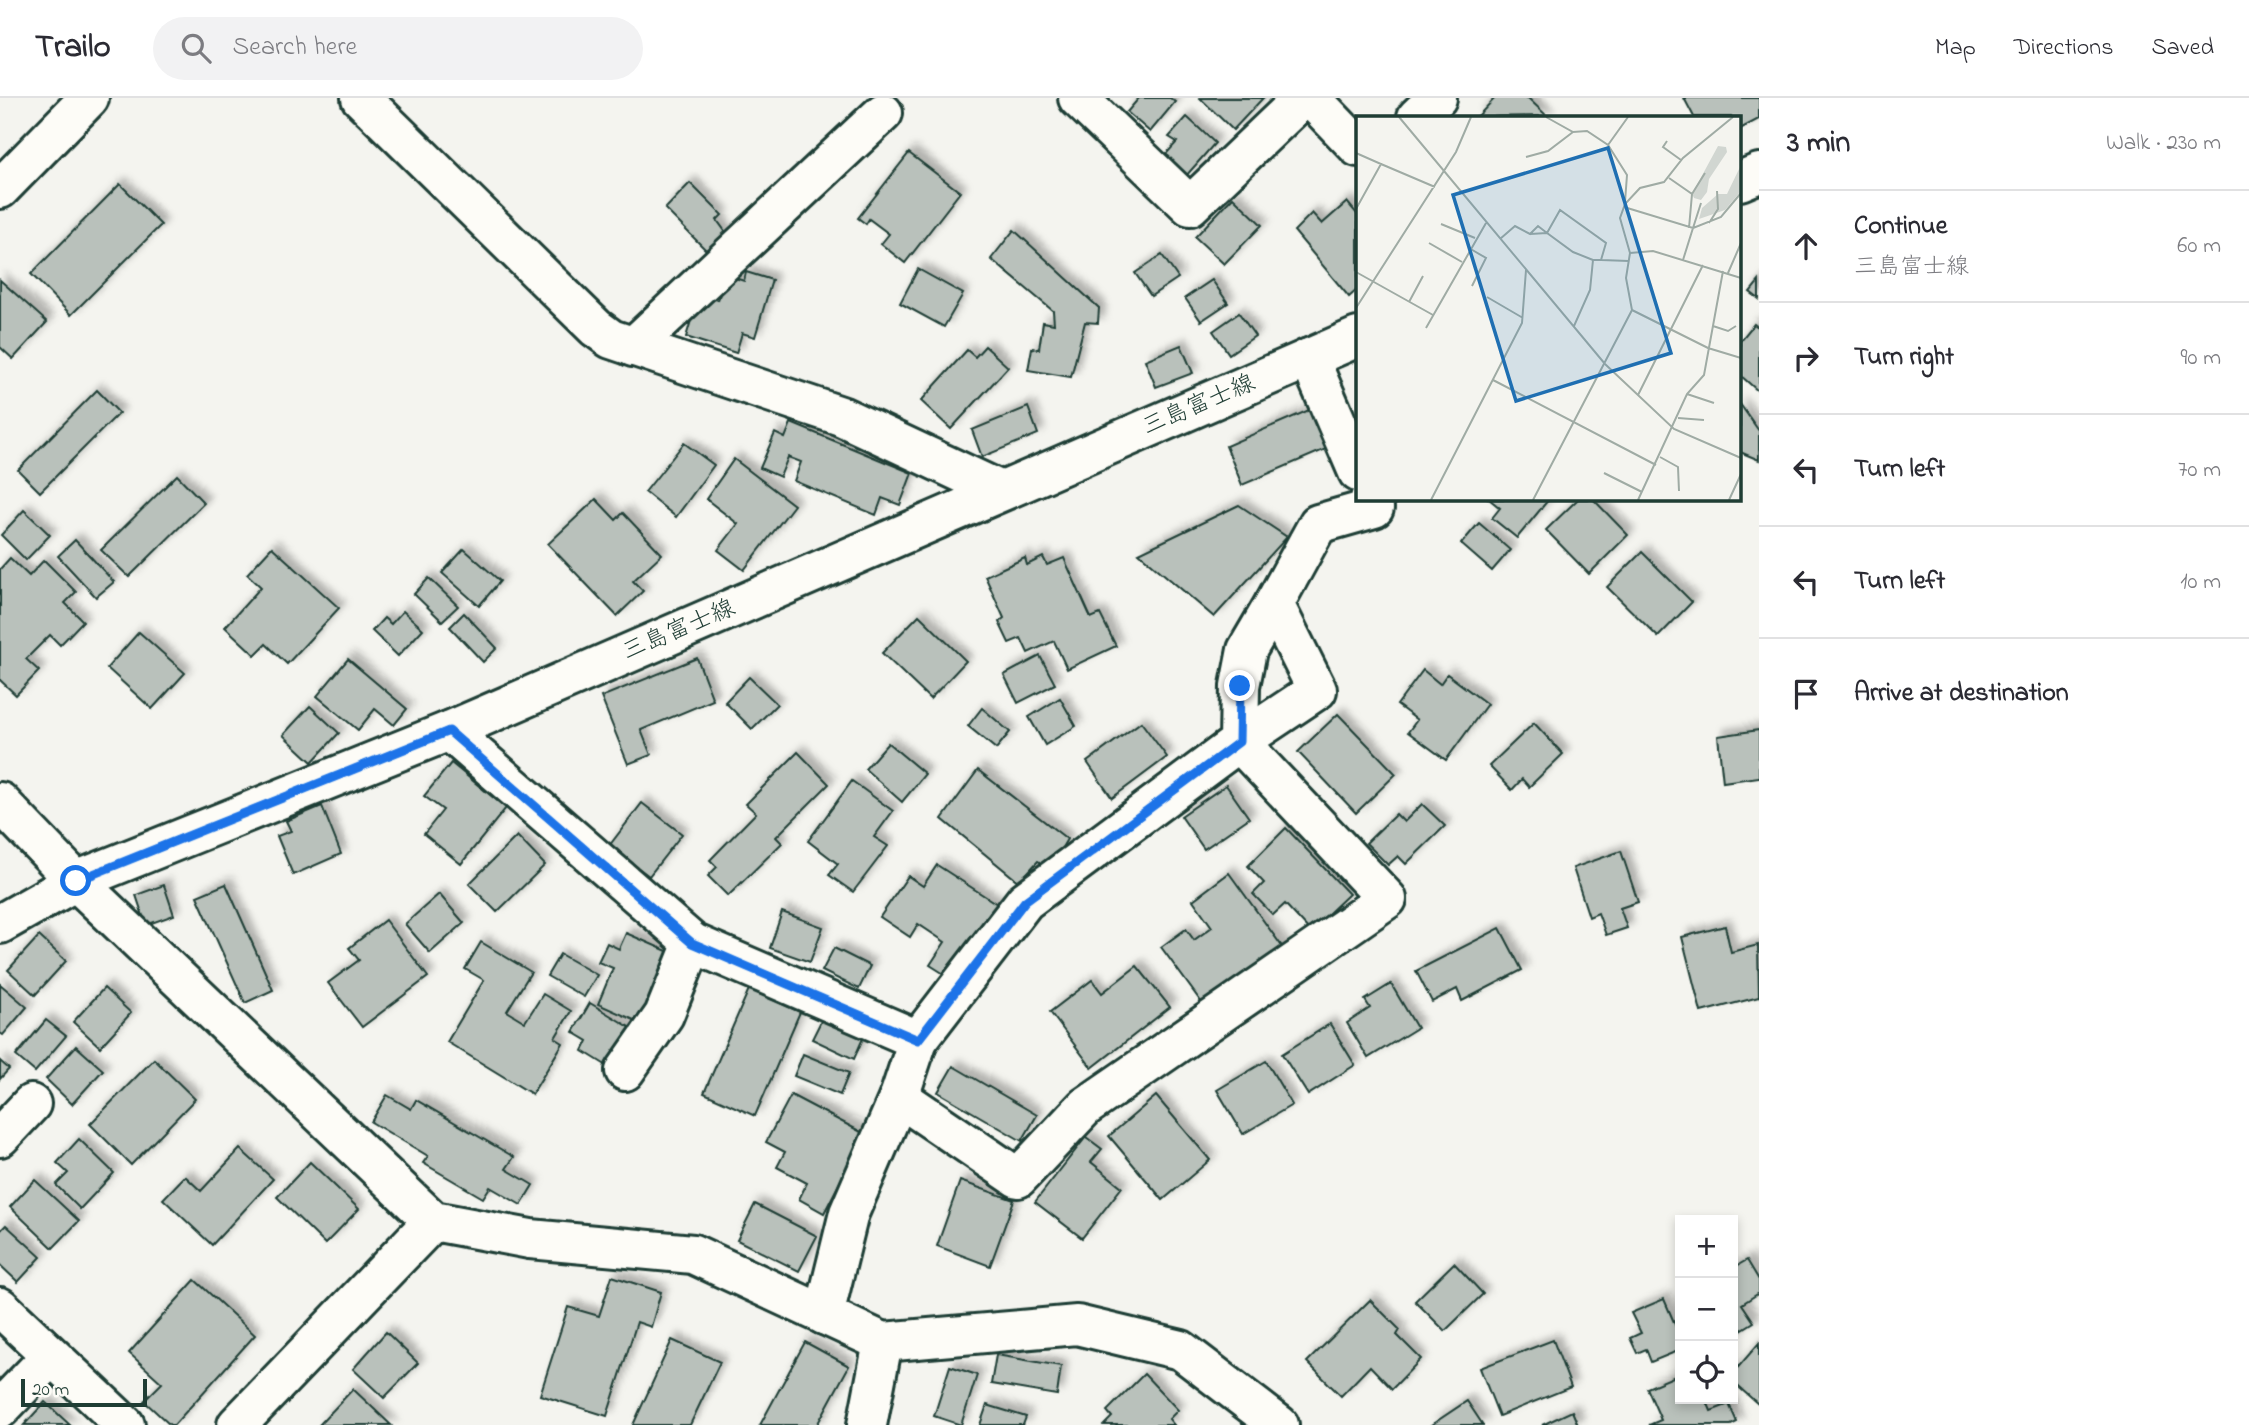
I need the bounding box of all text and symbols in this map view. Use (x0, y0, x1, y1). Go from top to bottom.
search box (153, 17, 643, 80)
text: Trailo (35, 24, 111, 72)
icon: search (177, 29, 215, 67)
text: Search here (233, 29, 357, 67)
text: Map (1935, 31, 1976, 66)
text: Directions (2014, 31, 2113, 66)
text: Saved (2151, 31, 2214, 66)
inset map (1356, 116, 1742, 500)
text: 3 min (1787, 122, 1850, 166)
text: Walk · 230 m (2106, 127, 2221, 160)
text: Continue (1854, 208, 1947, 246)
icon: ahead (1787, 227, 1825, 265)
text: 60 m (2177, 230, 2221, 263)
text: 三島富士線 (1854, 251, 1969, 284)
icon: right (1787, 339, 1825, 377)
text: Turn right (1854, 339, 1954, 377)
text: 90 m (2181, 342, 2221, 375)
street label: 三島富士線 (1137, 366, 1261, 446)
icon: left (1787, 451, 1825, 489)
text: Turn left (1854, 451, 1945, 489)
text: 70 m (2178, 454, 2221, 487)
icon: left (1787, 563, 1825, 601)
text: Turn left (1854, 563, 1945, 601)
text: 10 m (2180, 566, 2221, 599)
street label: 三島富士線 (617, 591, 741, 671)
route end (1224, 670, 1255, 701)
icon: arrive (1787, 675, 1825, 713)
text: Arrive at destination (1854, 675, 2069, 713)
route start (60, 865, 91, 896)
map controls (1675, 1215, 1738, 1404)
button: + (1675, 1215, 1738, 1278)
button: − (1675, 1278, 1738, 1341)
button: locate (1675, 1341, 1738, 1404)
scale bar (21, 1376, 147, 1408)
text: 20 m (32, 1377, 69, 1404)

